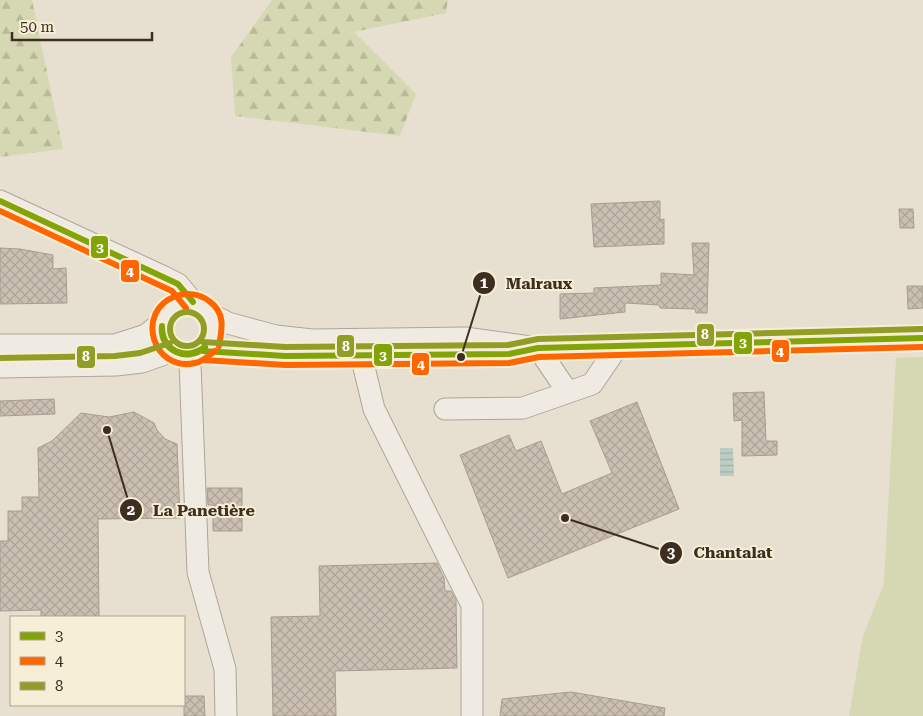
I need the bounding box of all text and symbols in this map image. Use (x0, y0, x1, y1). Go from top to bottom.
scale bar (12, 10, 152, 42)
text: 50 m (20, 18, 55, 36)
line badge: 3 (90, 235, 109, 259)
text: 3 (96, 239, 104, 255)
line badge: 4 (120, 259, 140, 283)
text: 4 (126, 263, 134, 279)
callout: Malraux (471, 268, 583, 299)
text: 1 (480, 274, 489, 292)
text: Malraux (506, 274, 573, 293)
line badge: 8 (696, 323, 715, 347)
text: 8 (701, 326, 709, 342)
line badge: 3 (733, 331, 753, 355)
line badge: 8 (336, 334, 355, 358)
text: 3 (739, 334, 747, 350)
text: 8 (342, 338, 350, 354)
line badge: 4 (771, 339, 790, 363)
line badge: 3 (373, 343, 393, 367)
text: 4 (776, 343, 784, 359)
line badge: 8 (76, 345, 96, 369)
text: 3 (379, 347, 387, 363)
text: 8 (82, 348, 90, 364)
line badge: 4 (411, 352, 430, 376)
text: 4 (417, 356, 425, 372)
callout: La Panetière (119, 494, 265, 525)
text: 2 (127, 501, 135, 519)
text: La Panetière (153, 501, 255, 520)
callout: Chantalat (658, 537, 783, 568)
text: Chantalat (693, 543, 773, 562)
text: 3 (667, 544, 676, 562)
legend (10, 616, 185, 706)
text: 3 (55, 627, 63, 645)
text: 4 (55, 652, 64, 670)
text: 8 (55, 677, 63, 695)

